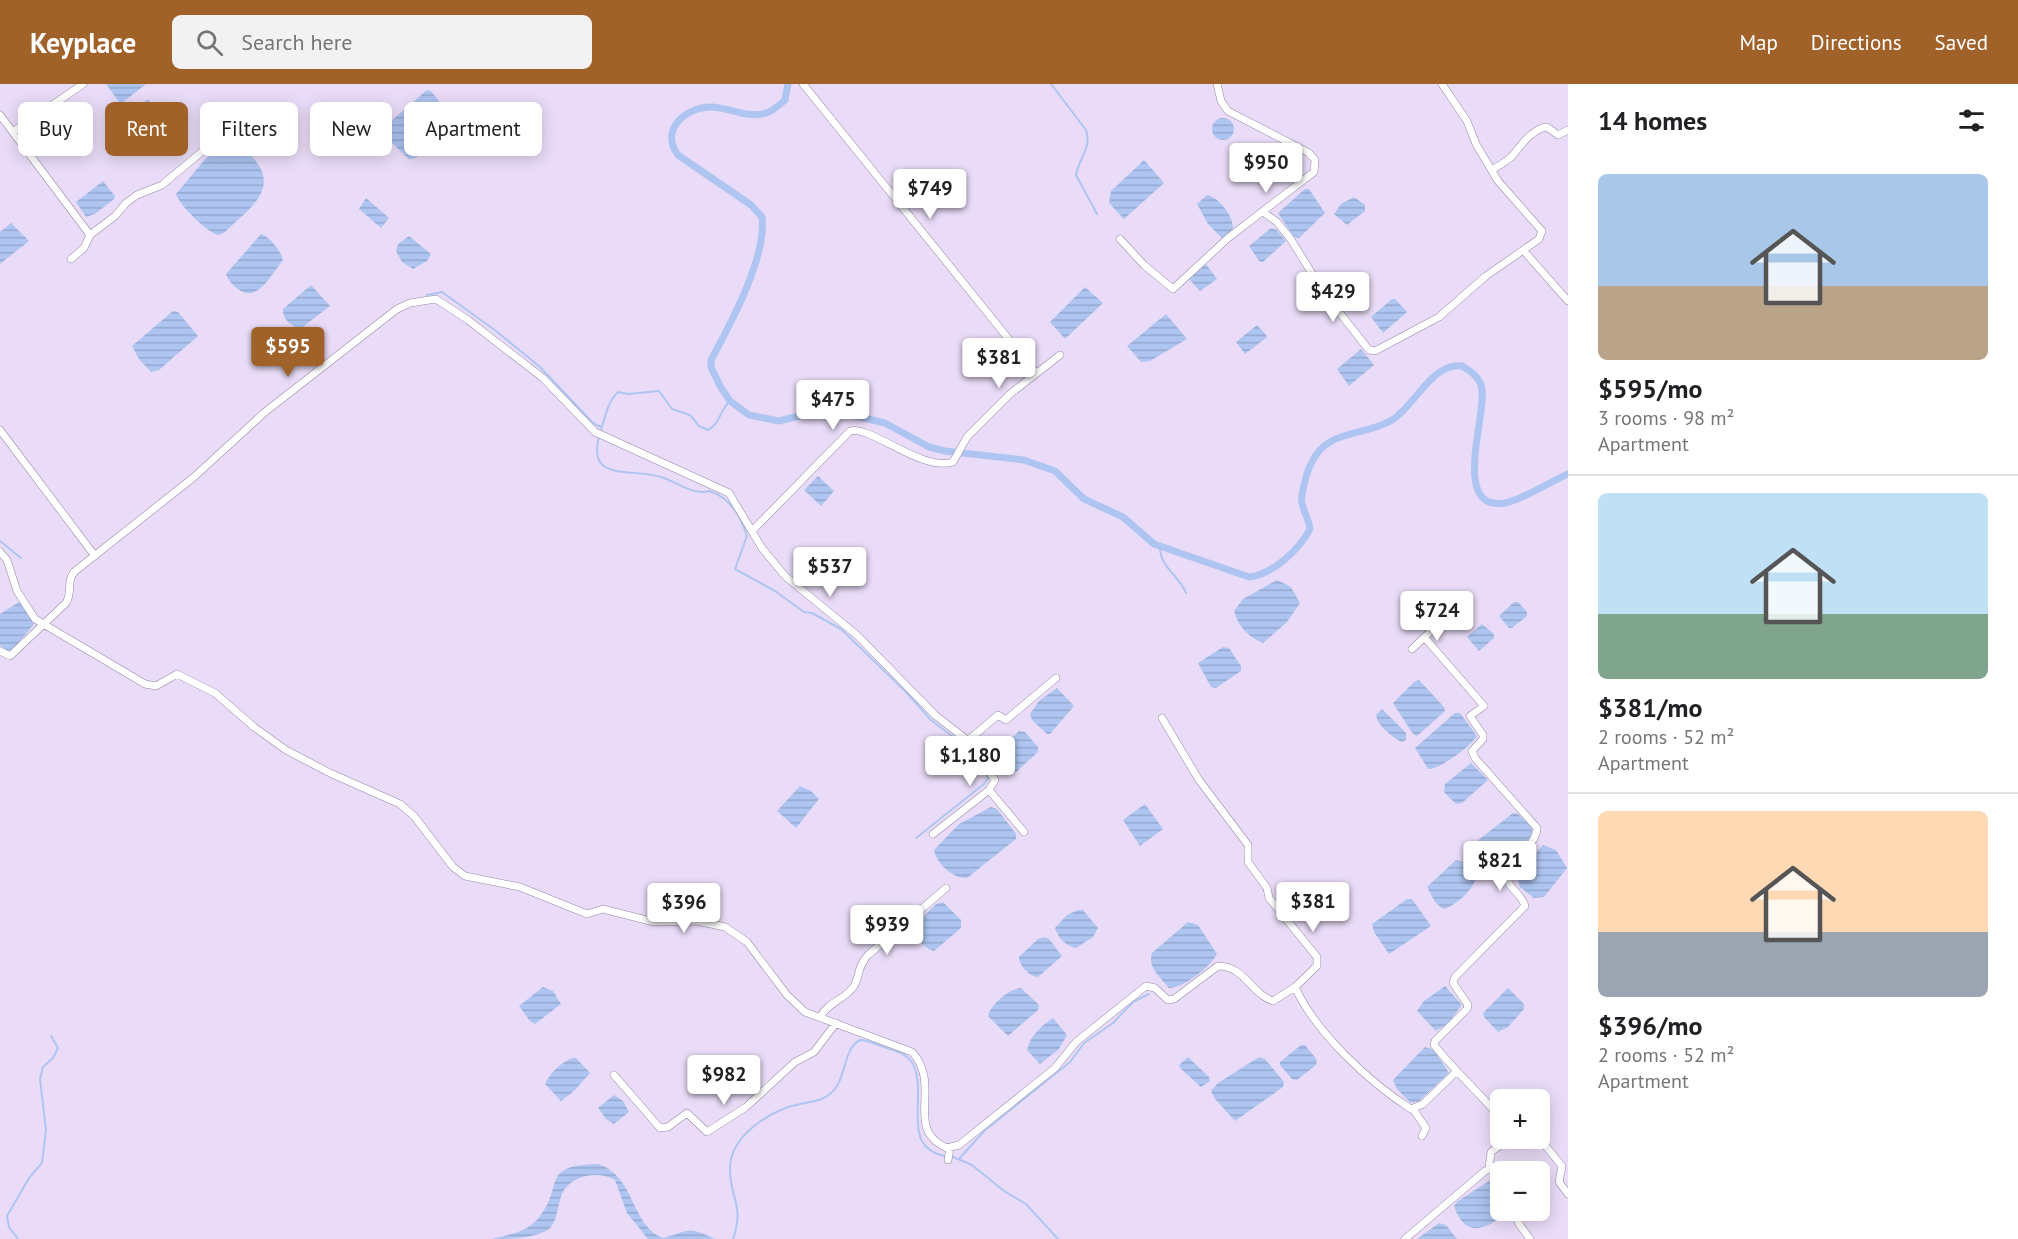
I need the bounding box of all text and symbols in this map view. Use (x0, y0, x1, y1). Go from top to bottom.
search box (172, 15, 592, 69)
text: Keyplace (30, 24, 136, 61)
icon: search (193, 26, 226, 59)
text: Search here (241, 28, 352, 56)
text: Map (1739, 29, 1778, 56)
text: Directions (1811, 29, 1902, 56)
text: Saved (1935, 29, 1988, 56)
chip: Buy (18, 102, 93, 156)
chip: Rent (105, 102, 188, 156)
chip: Filters (200, 102, 298, 156)
chip: New (310, 102, 392, 156)
chip: Apartment (404, 102, 542, 156)
text: 14 homes (1598, 104, 1707, 137)
icon: filters (1955, 104, 1988, 137)
pin: $950 (1230, 143, 1302, 194)
text: $950 (1243, 149, 1289, 175)
pin: $749 (894, 169, 966, 220)
text: $749 (907, 175, 953, 201)
icon: home (1739, 213, 1847, 321)
pin: $429 (1297, 272, 1369, 323)
text: $429 (1310, 278, 1356, 304)
pin: $595 (252, 327, 324, 378)
text: $595 (265, 333, 311, 359)
pin: $381 (963, 338, 1035, 389)
text: $381 (976, 344, 1022, 370)
text: $595/mo (1598, 372, 1702, 405)
pin: $475 (797, 380, 869, 431)
text: $475 (810, 386, 856, 412)
text: 3 rooms · 98 m² (1598, 405, 1734, 431)
text: Apartment (1598, 431, 1689, 457)
icon: home (1739, 532, 1847, 640)
pin: $537 (794, 547, 866, 598)
text: $537 (807, 553, 853, 579)
pin: $724 (1401, 591, 1473, 642)
text: $724 (1414, 597, 1460, 623)
text: $381/mo (1598, 691, 1702, 724)
text: 2 rooms · 52 m² (1598, 724, 1734, 750)
pin: $1,180 (921, 736, 1019, 787)
text: $1,180 (939, 742, 1001, 768)
text: Apartment (1598, 750, 1689, 776)
pin: $821 (1464, 841, 1536, 892)
text: $821 (1477, 847, 1523, 873)
icon: home (1739, 850, 1847, 958)
pin: $381 (1277, 882, 1349, 933)
pin: $396 (648, 883, 720, 934)
text: $381 (1290, 888, 1336, 914)
text: $396 (661, 889, 707, 915)
pin: $939 (851, 905, 923, 956)
text: $939 (864, 911, 910, 937)
text: $396/mo (1598, 1009, 1702, 1042)
text: 2 rooms · 52 m² (1598, 1042, 1734, 1068)
pin: $982 (688, 1055, 760, 1106)
text: $982 (701, 1061, 747, 1087)
text: Apartment (1598, 1068, 1689, 1094)
map controls (1490, 1089, 1550, 1221)
button: + (1490, 1089, 1550, 1149)
button: − (1490, 1161, 1550, 1221)

